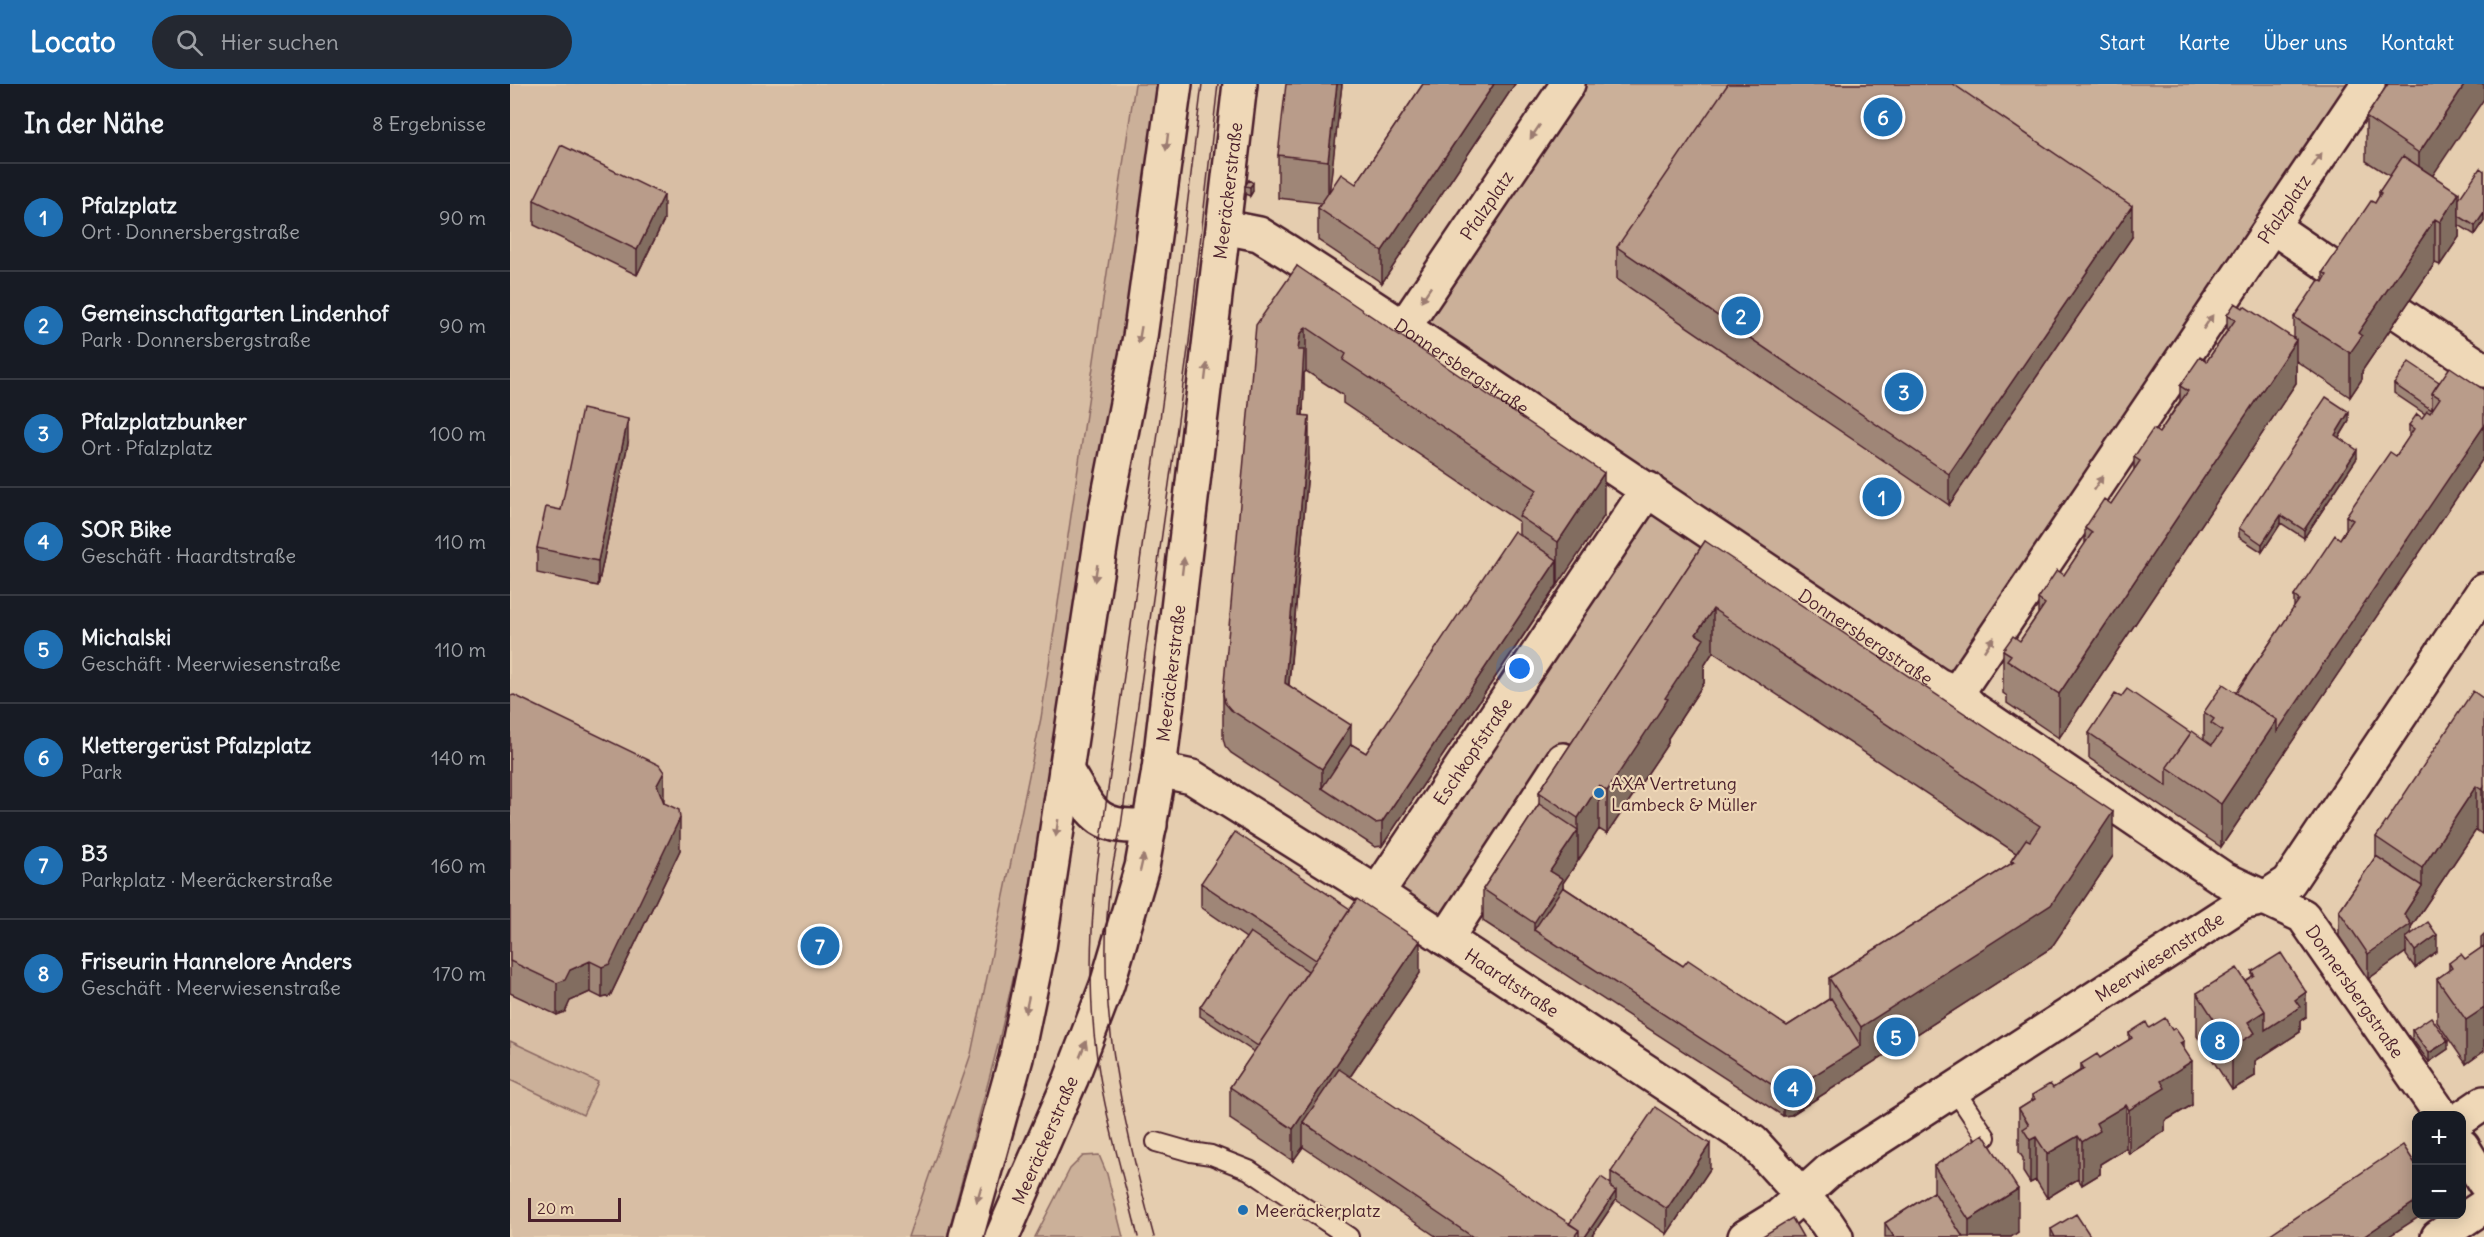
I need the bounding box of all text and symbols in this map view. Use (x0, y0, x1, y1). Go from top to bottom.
search box (152, 15, 572, 69)
text: Locato (30, 24, 116, 60)
icon: search (173, 26, 206, 59)
text: Hier suchen (221, 28, 339, 56)
text: Start (2099, 29, 2145, 56)
text: Karte (2178, 29, 2230, 56)
text: Über uns (2263, 29, 2348, 56)
text: Kontakt (2381, 29, 2454, 56)
pin: 6 (1864, 94, 1902, 140)
text: In der Nähe (24, 107, 164, 140)
text: 8 Ergebnisse (372, 111, 486, 136)
street label: Meeräckerstraße (1208, 121, 1247, 260)
one-way arrow (1529, 124, 1541, 140)
one-way arrow (1162, 133, 1172, 152)
one-way arrow (2311, 152, 2322, 168)
street label: Pfalzplatz (1455, 166, 1518, 244)
street label: Pfalzplatz (2252, 170, 2315, 248)
text: Pfalzplatz (81, 191, 177, 219)
text: 1 (40, 205, 47, 230)
text: 90 m (439, 205, 486, 230)
text: Ort · Donnersbergstraße (81, 219, 300, 244)
one-way arrow (1421, 286, 1432, 302)
pin: 2 (1722, 294, 1760, 338)
text: Gemeinschaftgarten Lindenhof (81, 299, 389, 327)
text: 2 (38, 313, 49, 338)
text: 90 m (439, 313, 486, 338)
street label: Donnersbergstraße (1390, 313, 1534, 419)
one-way arrow (2202, 314, 2214, 330)
one-way arrow (1135, 326, 1144, 345)
text: Park · Donnersbergstraße (81, 327, 311, 352)
one-way arrow (1202, 363, 1211, 382)
pin: 3 (1884, 370, 1924, 414)
text: Pfalzplatzbunker (81, 407, 247, 435)
text: 3 (38, 421, 49, 446)
text: 100 m (429, 421, 486, 446)
text: Ort · Pfalzplatz (81, 435, 213, 460)
pin: 1 (1862, 474, 1902, 520)
one-way arrow (2093, 475, 2104, 491)
text: SOR Bike (81, 515, 172, 543)
text: 4 (38, 529, 49, 554)
text: 110 m (435, 529, 486, 554)
text: Geschäft · Haardtstraße (81, 543, 296, 568)
one-way arrow (1178, 556, 1187, 575)
one-way arrow (1092, 563, 1101, 582)
street label: Donnersbergstraße (1794, 583, 1937, 690)
street label: Meeräckerstraße (1151, 604, 1190, 743)
text: Michalski (81, 623, 171, 651)
text: 5 (38, 637, 49, 662)
text: 110 m (435, 637, 486, 662)
one-way arrow (1983, 637, 1995, 653)
text: Geschäft · Meerwiesenstraße (81, 651, 341, 676)
your location (1505, 654, 1534, 683)
street label: Eschkopfstraße (1428, 693, 1517, 809)
text: Klettergerüst Pfalzplatz (81, 731, 311, 759)
text: 6 (38, 745, 49, 770)
text: 140 m (431, 745, 486, 770)
text: Park (81, 759, 122, 784)
place label: AXA Vertretung Lambeck & Müller (1611, 772, 1758, 816)
marker: AXA Vertretung Lambeck & Müller (1592, 786, 1606, 800)
one-way arrow (1053, 819, 1062, 838)
text: B3 (81, 839, 108, 867)
text: 7 (39, 853, 48, 878)
text: 160 m (431, 853, 486, 878)
one-way arrow (1138, 853, 1147, 872)
text: Parkplatz · Meeräckerstraße (81, 867, 333, 892)
street label: Meerwiesenstraße (2091, 907, 2228, 1007)
street label: Donnersbergstraße (2301, 920, 2409, 1062)
pin: 7 (800, 924, 840, 968)
street label: Haardtstraße (1460, 943, 1564, 1022)
text: Friseurin Hannelore Anders (81, 947, 352, 975)
text: 8 (38, 961, 49, 986)
text: 170 m (433, 961, 486, 986)
text: Geschäft · Meerwiesenstraße (81, 975, 341, 1000)
one-way arrow (1022, 995, 1031, 1014)
pin: 5 (1876, 1014, 1916, 1060)
pin: 8 (2200, 1018, 2240, 1064)
one-way arrow (1078, 1039, 1088, 1057)
pin: 4 (1774, 1066, 1812, 1110)
street label: Meeräckerstraße (1006, 1072, 1083, 1208)
map controls (2412, 1111, 2466, 1219)
button: + (2412, 1111, 2466, 1165)
button: − (2412, 1165, 2466, 1219)
one-way arrow (974, 1184, 984, 1203)
scale bar (528, 1195, 621, 1222)
text: 20 m (537, 1198, 574, 1218)
place label: Meeräckerplatz (1255, 1199, 1381, 1222)
marker: Meeräckerplatz (1236, 1203, 1250, 1217)

